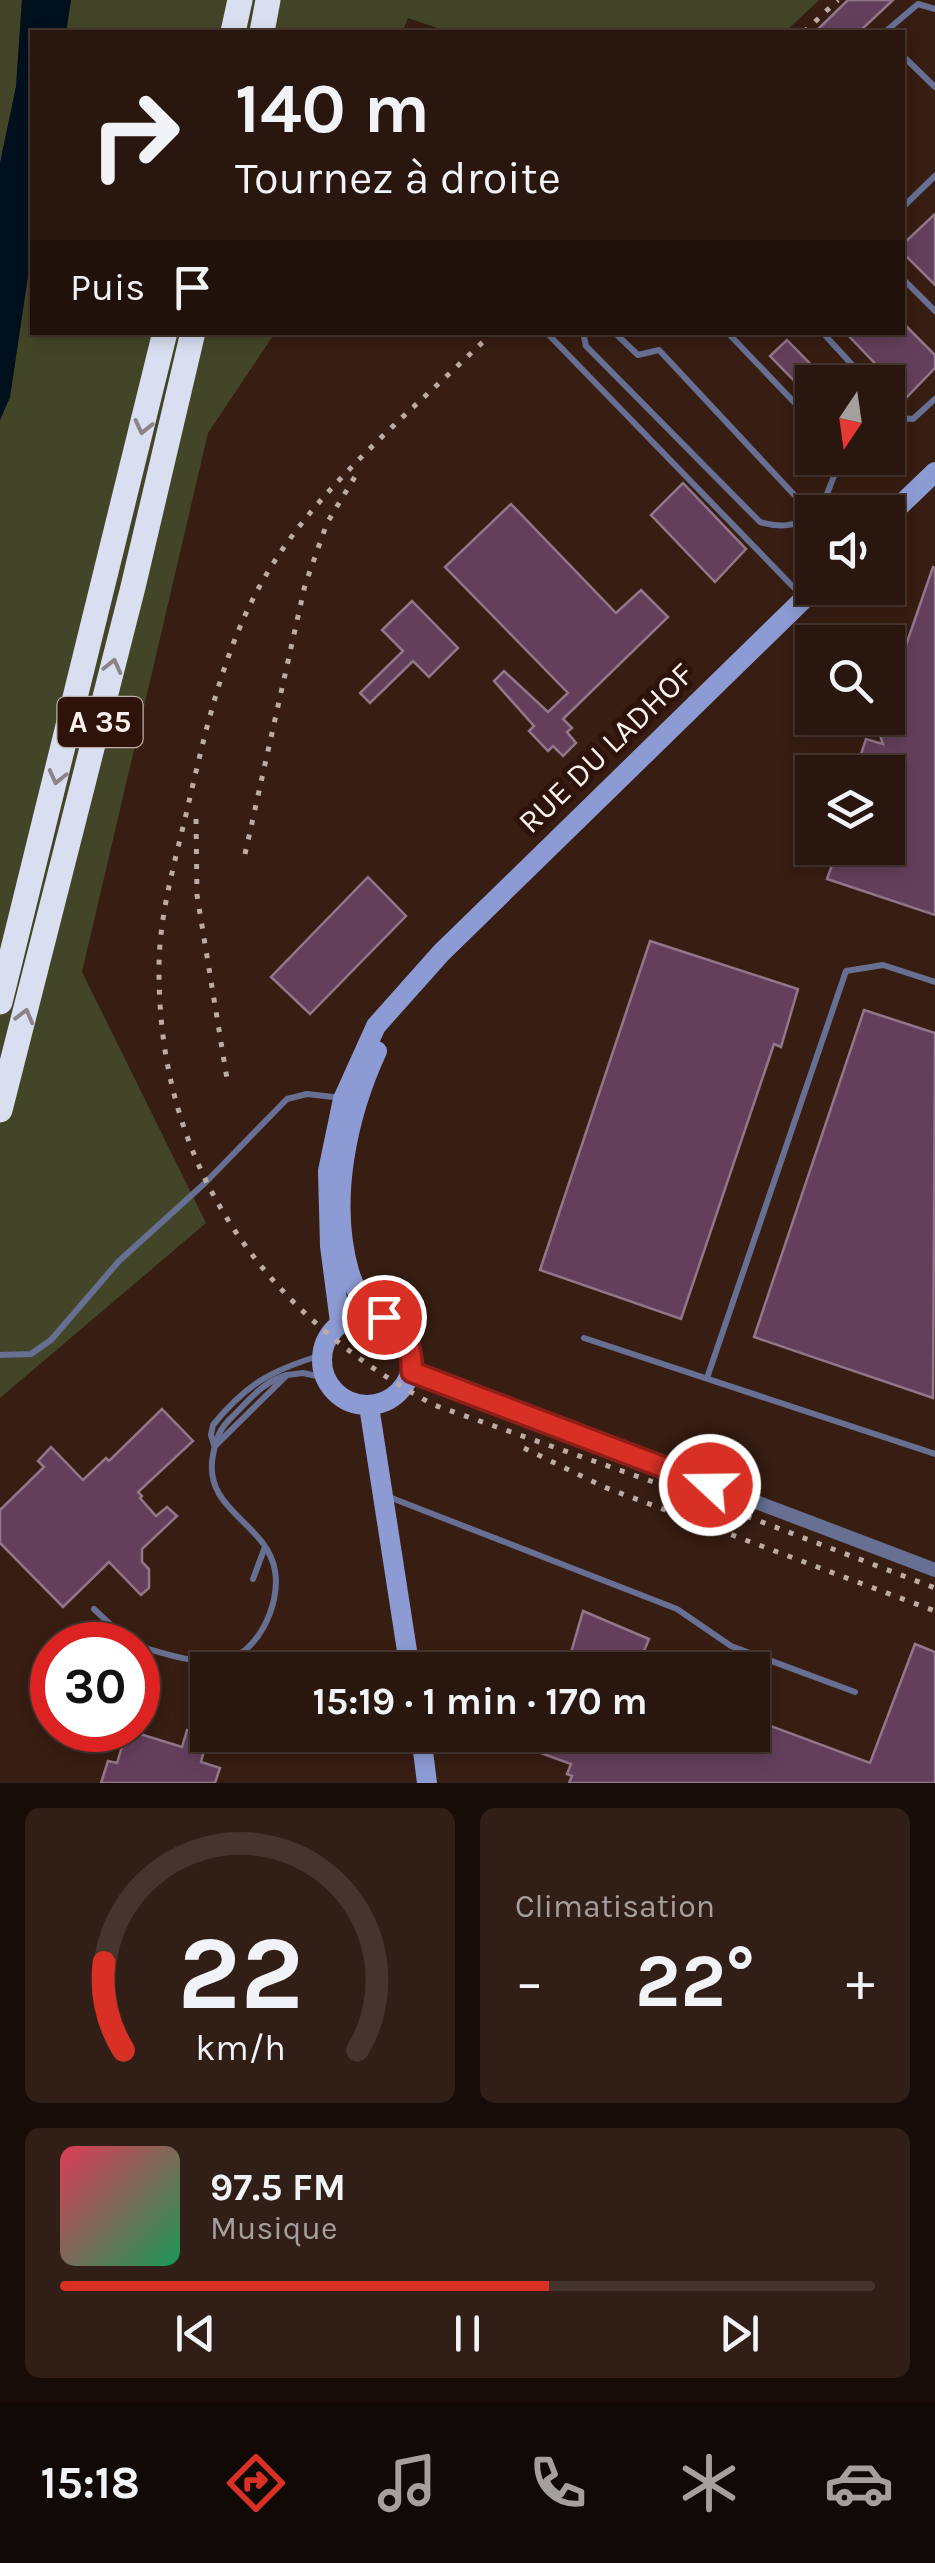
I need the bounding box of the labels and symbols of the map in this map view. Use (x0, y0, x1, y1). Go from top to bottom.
north arrow (795, 365, 905, 475)
one-way arrow (134, 418, 155, 435)
street label: RUE DU LADHOF (511, 655, 701, 841)
one-way arrow (102, 658, 123, 676)
road number: A 35 (58, 697, 142, 747)
one-way arrow (48, 768, 69, 785)
one-way arrow (14, 1007, 35, 1025)
pin (342, 1275, 427, 1360)
position arrow (658, 1433, 762, 1537)
speed limit sign: 30 (30, 1622, 160, 1752)

